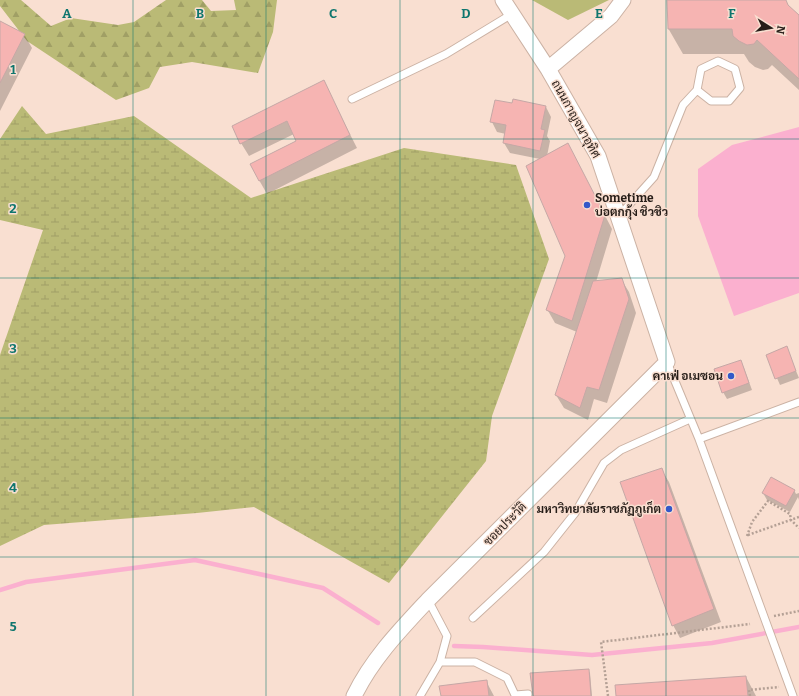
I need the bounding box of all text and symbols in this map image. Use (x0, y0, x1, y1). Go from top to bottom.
text: A (62, 6, 72, 21)
text: B (196, 6, 204, 21)
text: C (329, 6, 337, 21)
text: D (461, 6, 471, 21)
text: E (595, 6, 603, 21)
text: F (728, 6, 736, 21)
north arrow (751, 8, 791, 48)
text: N (773, 24, 788, 36)
text: 1 (10, 62, 16, 77)
street label: ถนนกาญจนาอุทิศ (547, 77, 603, 162)
place label: Sometime บ่อตกกุ้ง ชิวชิว (595, 191, 668, 220)
marker: Sometime บ่อตกกุ้ง ชิวชิว (582, 200, 592, 210)
text: 2 (9, 201, 17, 216)
text: 3 (9, 341, 17, 356)
place label: คาเฟ่ อเมซอน (653, 369, 723, 383)
marker: คาเฟ่ อเมซอน (726, 371, 736, 381)
text: 4 (9, 480, 17, 495)
street label: ซอยประวัติ (481, 500, 529, 548)
place label: มหาวิทยาลัยราชภัฏภูเก็ต (537, 501, 661, 517)
marker: มหาวิทยาลัยราชภัฏภูเก็ต (664, 504, 674, 514)
text: 5 (9, 619, 17, 634)

